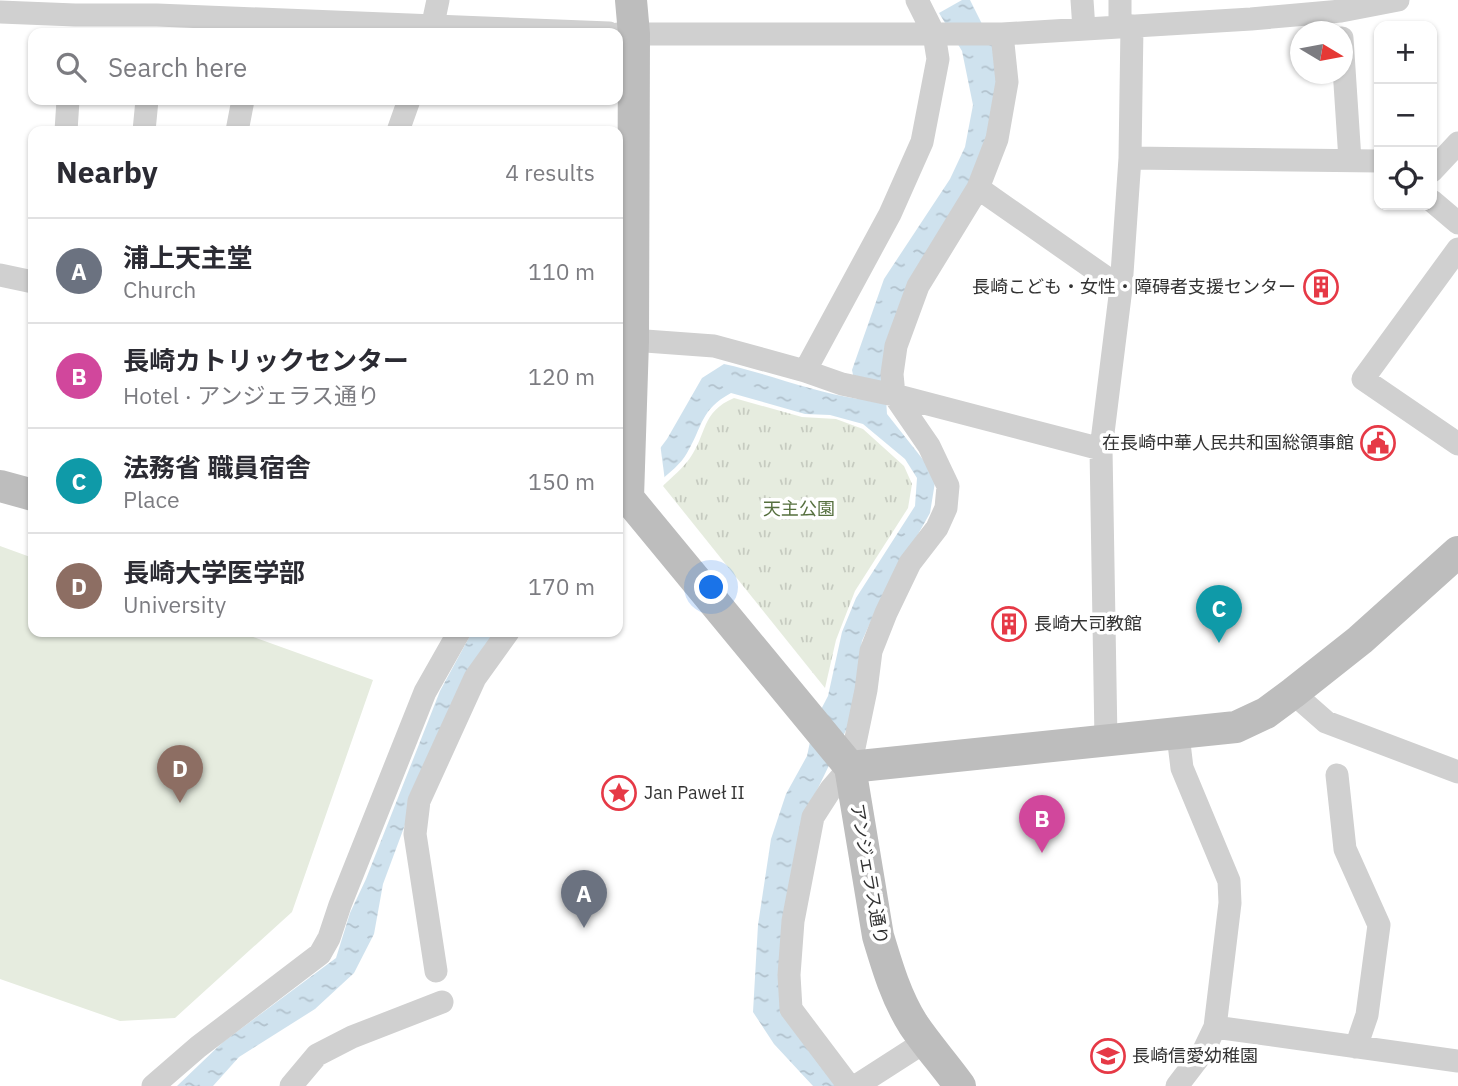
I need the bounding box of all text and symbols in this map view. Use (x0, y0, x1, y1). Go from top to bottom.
north arrow (1290, 21, 1353, 84)
map controls (1374, 21, 1437, 210)
button: + (1374, 21, 1437, 84)
search box (28, 28, 623, 105)
icon: search (52, 48, 90, 86)
text: Search here (108, 50, 247, 84)
button: − (1374, 84, 1437, 147)
button: locate (1374, 147, 1437, 210)
text: Nearby (56, 152, 158, 191)
text: 4 results (505, 157, 595, 187)
text: 浦上天主堂 (123, 240, 253, 274)
text: A (71, 256, 87, 286)
text: 110 m (528, 256, 595, 286)
building icon: 長崎こども・女性・障碍者支援センター (1302, 268, 1340, 306)
text: Church (123, 274, 196, 304)
place label: 長崎こども・女性・障碍者支援センター (972, 275, 1296, 298)
text: 長崎カトリックセンター (123, 343, 409, 377)
text: B (71, 361, 87, 391)
text: 120 m (528, 361, 595, 391)
text: Hotel · アンジェラス通り (123, 380, 380, 410)
public building icon: 在長崎中華人民共和国総領事館 (1359, 424, 1397, 462)
place label: 在長崎中華人民共和国総領事館 (1102, 431, 1354, 454)
text: 法務省 職員宿舎 (123, 450, 311, 484)
text: C (72, 466, 86, 496)
text: 150 m (528, 466, 595, 496)
text: Place (123, 484, 180, 514)
park label: 天主公園 (763, 497, 835, 520)
text: 長崎大学医学部 (123, 555, 305, 589)
your location (694, 570, 728, 604)
text: D (71, 571, 87, 601)
text: 170 m (528, 571, 595, 601)
pin: C (1196, 585, 1242, 643)
text: University (123, 589, 226, 619)
building icon: 長崎大司教館 (990, 605, 1028, 643)
place label: 長崎大司教館 (1034, 612, 1142, 635)
pin: D (157, 745, 203, 803)
place icon: Jan Paweł II (600, 774, 638, 812)
place label: Jan Paweł II (644, 781, 745, 804)
pin: B (1019, 795, 1065, 853)
street label: アンジェラス通り (846, 802, 893, 946)
pin: A (561, 870, 607, 928)
school or university icon: 長崎信愛幼稚園 (1089, 1037, 1127, 1075)
place label: 長崎信愛幼稚園 (1132, 1044, 1258, 1067)

